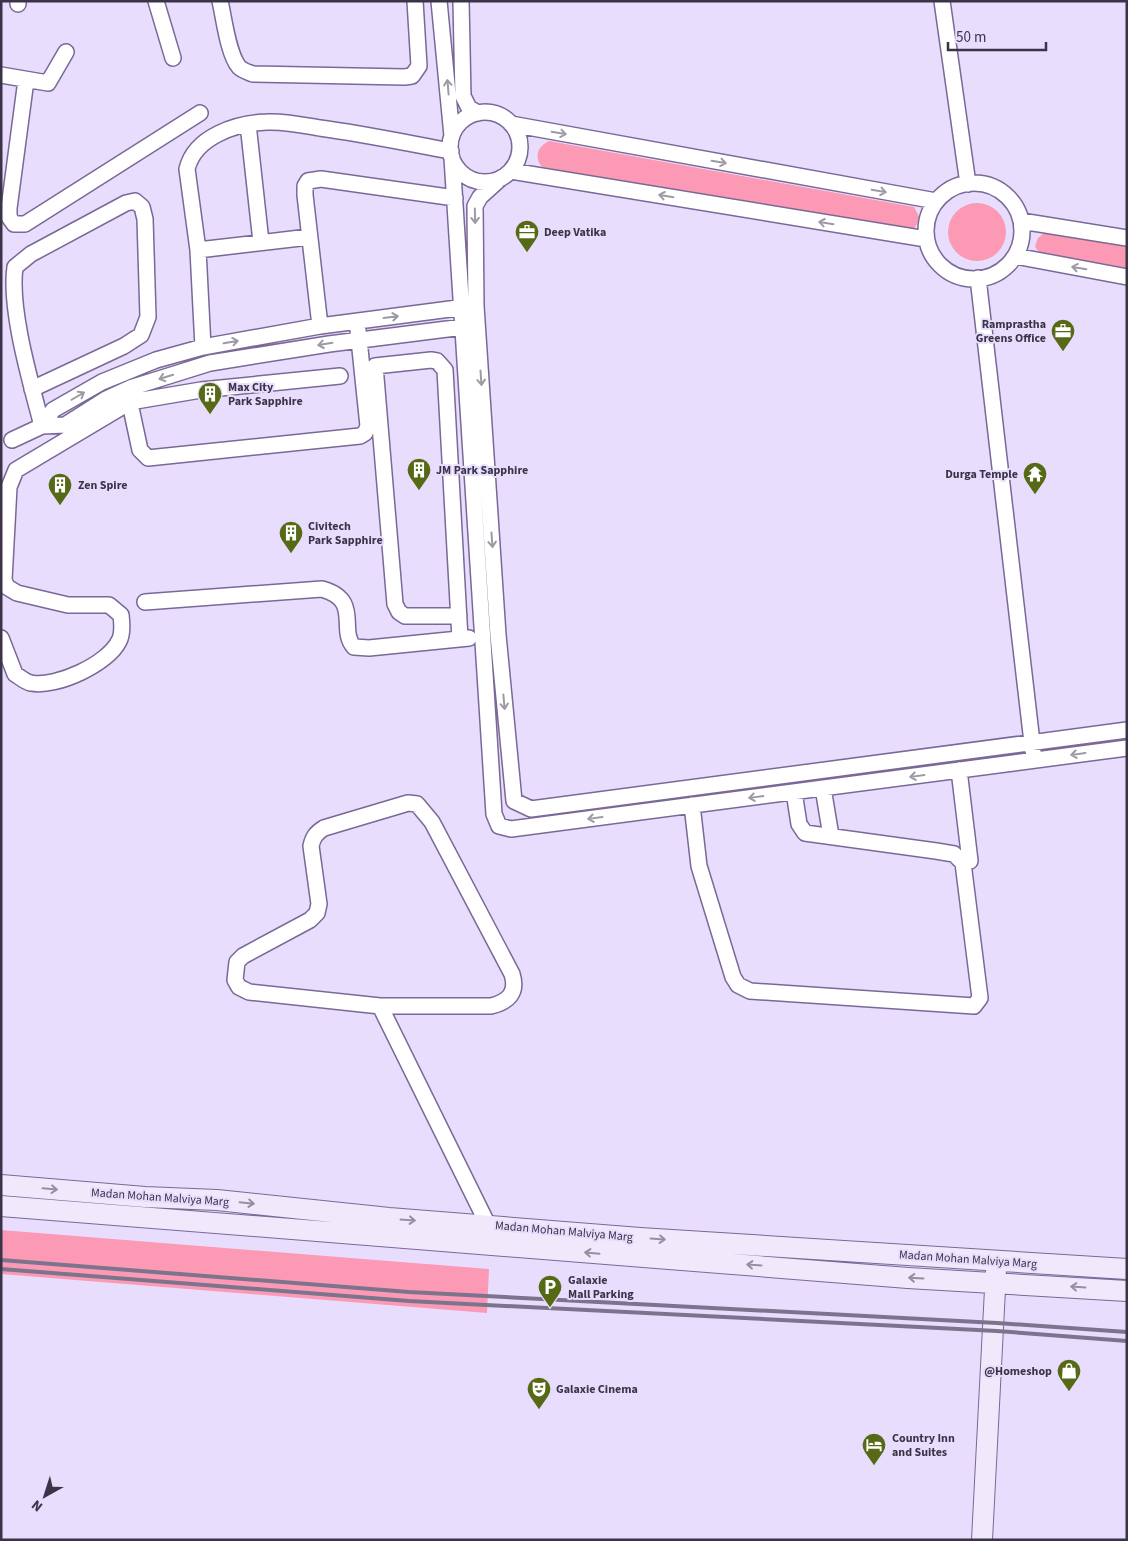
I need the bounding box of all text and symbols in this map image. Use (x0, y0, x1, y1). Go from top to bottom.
scale bar (948, 20, 1046, 52)
text: 50 m (956, 27, 986, 48)
one-way arrow (443, 79, 453, 95)
one-way arrow (551, 129, 567, 138)
one-way arrow (711, 158, 727, 167)
one-way arrow (871, 187, 887, 196)
one-way arrow (658, 191, 674, 201)
one-way arrow (470, 208, 480, 224)
one-way arrow (819, 217, 835, 227)
office icon: Deep Vatika (514, 219, 540, 253)
place label: Deep Vatika (544, 224, 606, 241)
one-way arrow (1071, 262, 1087, 272)
one-way arrow (383, 312, 399, 322)
place label: Ramprastha Greens Office (976, 316, 1046, 347)
office icon: Ramprastha Greens Office (1050, 318, 1076, 352)
one-way arrow (222, 337, 238, 347)
one-way arrow (317, 340, 333, 350)
one-way arrow (476, 370, 486, 386)
one-way arrow (158, 372, 174, 382)
place label: Max City Park Sapphire (228, 379, 303, 410)
building icon: Max City Park Sapphire (197, 381, 223, 415)
one-way arrow (71, 390, 85, 400)
building icon: JM Park Sapphire (406, 457, 432, 491)
temple icon: Durga Temple (1022, 461, 1048, 495)
place label: JM Park Sapphire (436, 462, 528, 479)
place label: Durga Temple (945, 466, 1018, 483)
building icon: Zen Spire (47, 472, 73, 506)
place label: Zen Spire (78, 477, 128, 494)
place label: Civitech Park Sapphire (308, 518, 383, 549)
building icon: Civitech Park Sapphire (278, 520, 304, 554)
one-way arrow (487, 532, 496, 548)
one-way arrow (499, 694, 509, 710)
one-way arrow (1071, 750, 1087, 760)
one-way arrow (910, 771, 926, 781)
one-way arrow (749, 792, 765, 802)
one-way arrow (587, 813, 603, 823)
street label: Madan Mohan Malviya Marg (90, 1184, 230, 1211)
one-way arrow (42, 1185, 58, 1194)
one-way arrow (238, 1199, 254, 1208)
one-way arrow (400, 1215, 416, 1224)
street label: Madan Mohan Malviya Marg (494, 1217, 634, 1246)
one-way arrow (649, 1234, 665, 1243)
street label: Madan Mohan Malviya Marg (898, 1246, 1038, 1273)
one-way arrow (584, 1249, 600, 1258)
one-way arrow (746, 1261, 762, 1270)
place label: Galaxie Mall Parking (568, 1272, 634, 1303)
one-way arrow (908, 1273, 924, 1283)
parking icon: Galaxie Mall Parking (537, 1274, 563, 1308)
one-way arrow (1070, 1283, 1086, 1292)
shop icon: @Homeshop (1056, 1358, 1082, 1392)
place label: @Homeshop (984, 1363, 1052, 1380)
theatre icon: Galaxie Cinema (526, 1376, 552, 1410)
place label: Galaxie Cinema (556, 1381, 638, 1398)
place label: Country Inn and Suites (892, 1430, 955, 1461)
hotel icon: Country Inn and Suites (861, 1432, 887, 1466)
north arrow (20, 1471, 70, 1521)
text: N (28, 1495, 47, 1516)

